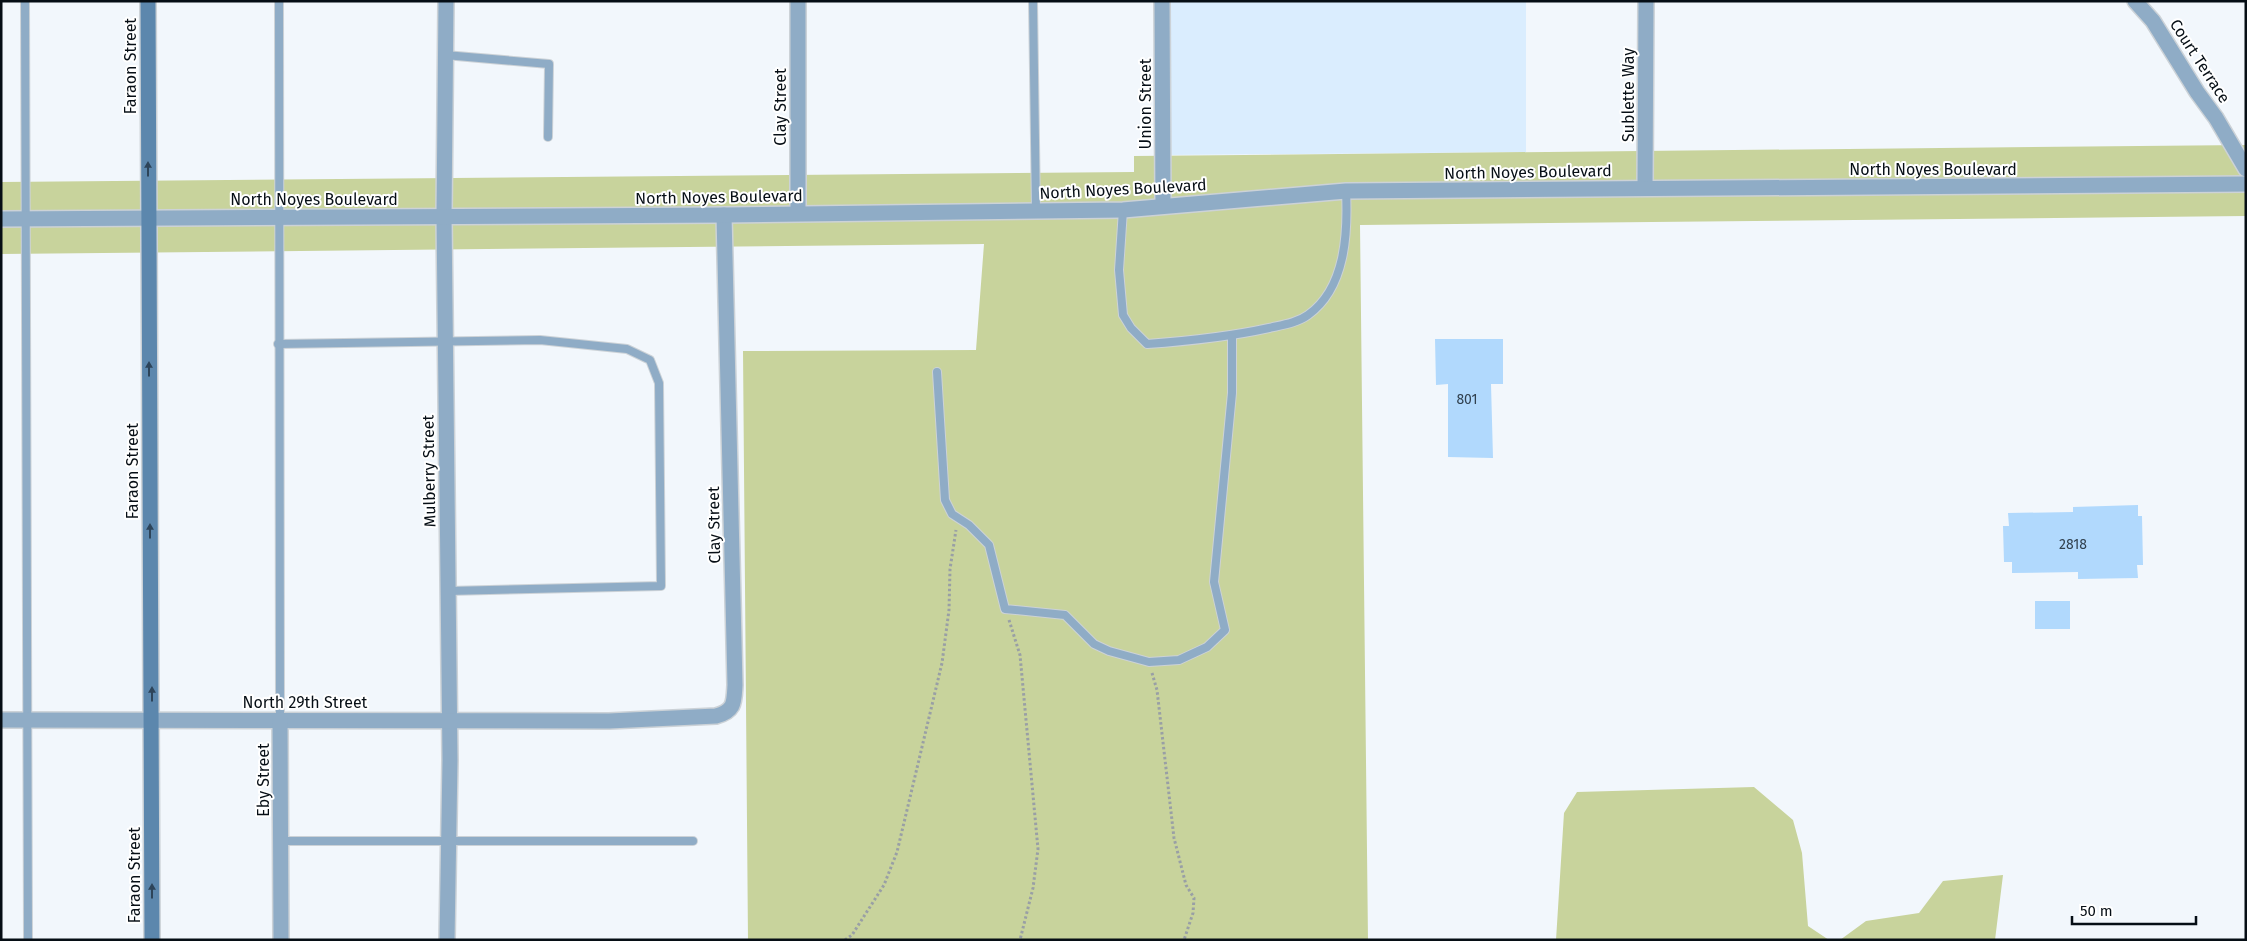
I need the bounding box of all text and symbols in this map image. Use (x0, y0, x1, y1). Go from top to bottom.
street label: Court Terrace (2166, 16, 2234, 106)
street label: Faraon Street (121, 18, 140, 114)
street label: Sublette Way (1619, 48, 1638, 142)
street label: Union Street (1136, 58, 1155, 149)
street label: Clay Street (771, 68, 790, 146)
one-way arrow (144, 160, 152, 176)
street label: North Noyes Boulevard (1849, 160, 2017, 179)
street label: North Noyes Boulevard (1444, 161, 1612, 183)
street label: North Noyes Boulevard (1039, 175, 1207, 203)
street label: North Noyes Boulevard (635, 186, 803, 208)
street label: North Noyes Boulevard (230, 190, 398, 209)
one-way arrow (145, 360, 153, 376)
house number: 801 (1456, 391, 1478, 408)
street label: Mulberry Street (419, 414, 439, 527)
street label: Faraon Street (123, 423, 142, 519)
street label: Clay Street (704, 486, 724, 564)
one-way arrow (146, 523, 154, 539)
house number: 2818 (2059, 536, 2087, 553)
one-way arrow (148, 685, 156, 701)
street label: North 29th Street (243, 693, 368, 712)
street label: Eby Street (254, 743, 273, 817)
street label: Faraon Street (125, 827, 144, 923)
one-way arrow (148, 883, 156, 899)
scale bar (2072, 894, 2196, 926)
text: 50 m (2080, 902, 2113, 920)

